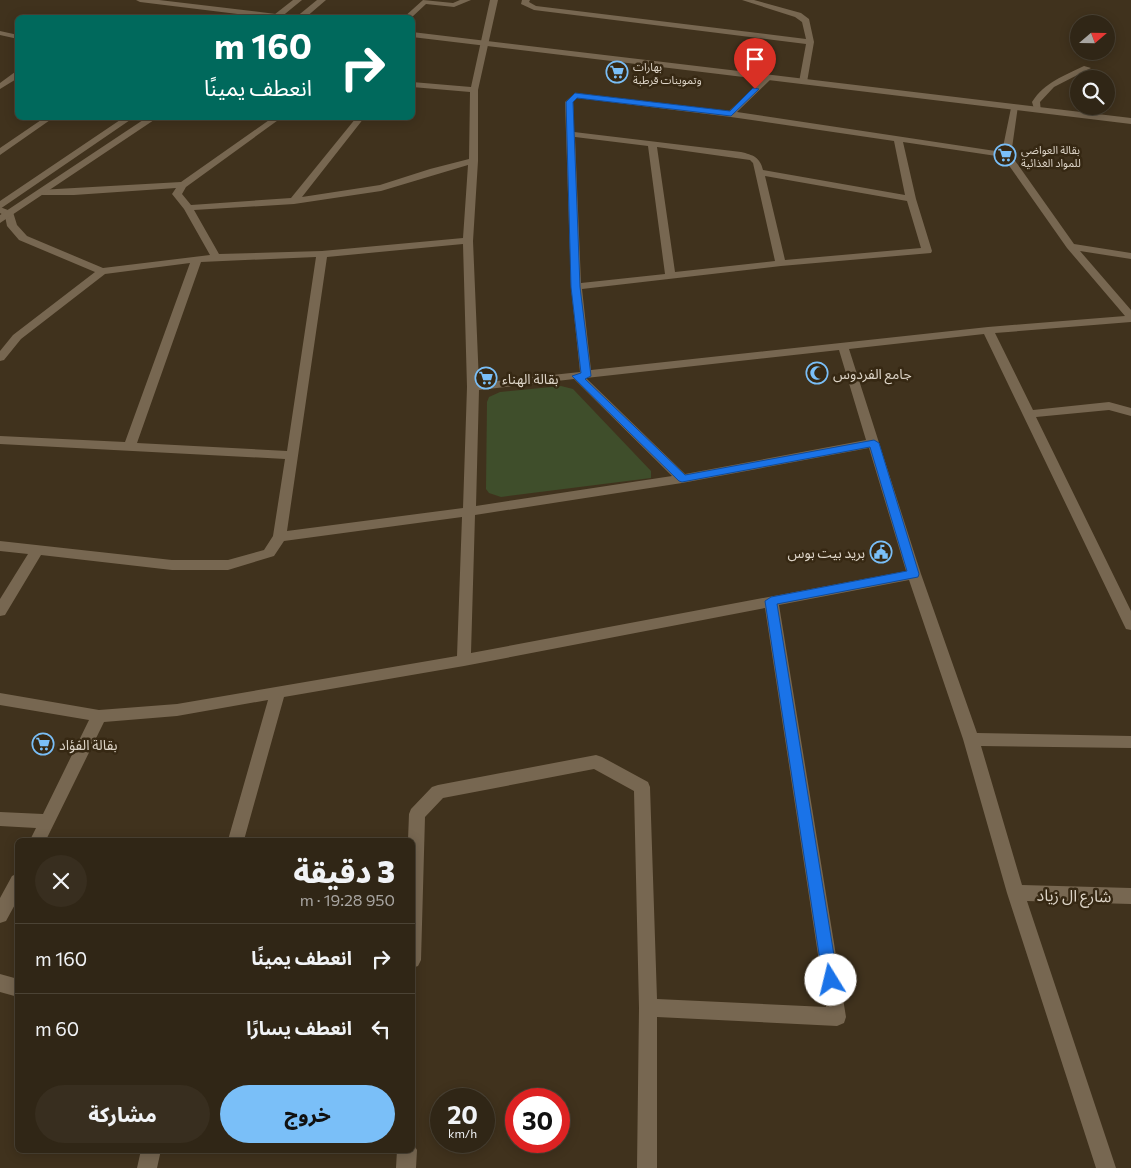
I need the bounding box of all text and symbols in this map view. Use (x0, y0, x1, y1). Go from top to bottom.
north arrow (1070, 15, 1115, 60)
map controls (1070, 15, 1115, 115)
text: 160 m (214, 23, 312, 66)
icon: right (330, 35, 395, 100)
pin (734, 38, 776, 89)
icon: arrive (741, 45, 769, 73)
supermarket icon: بهارات وتموينات قرطبة (605, 60, 629, 84)
place label: بهارات وتموينات قرطبة (633, 60, 702, 87)
button: search (1070, 70, 1115, 115)
text: انعطف يمينًا (204, 74, 312, 101)
supermarket icon: بقالة العواضي للمواد الغذائية (993, 143, 1017, 167)
place label: بقالة العواضي للمواد الغذائية (1021, 143, 1081, 170)
mosque icon: جامع الفردوس (805, 361, 829, 385)
place label: جامع الفردوس (833, 365, 912, 385)
supermarket icon: بقالة الهناء (474, 366, 498, 390)
place label: بقالة الهناء (502, 370, 559, 388)
public building icon: بريد بيت بوس (869, 540, 893, 564)
place label: بريد بيت بوس (788, 544, 865, 562)
supermarket icon: بقالة الفؤاد (31, 732, 55, 756)
place label: بقالة الفؤاد (59, 736, 118, 754)
text: 3 دقيقة (293, 852, 395, 889)
button: close (35, 855, 87, 907)
street label: شارع ال زياد (1036, 885, 1112, 909)
text: 950 m · 19:28 (300, 890, 395, 909)
icon: right (367, 945, 395, 973)
text: انعطف يمينًا (251, 946, 352, 969)
text: 160 m (35, 947, 87, 970)
position arrow (804, 953, 856, 1005)
icon: left (367, 1015, 395, 1043)
text: انعطف يسارًا (246, 1016, 352, 1039)
text: 60 m (35, 1017, 79, 1040)
button: مشاركة (35, 1085, 210, 1143)
button: خروج (220, 1085, 395, 1143)
speed limit sign: 30 (505, 1088, 570, 1153)
text: 20 (447, 1099, 478, 1129)
text: km/h (448, 1126, 477, 1140)

